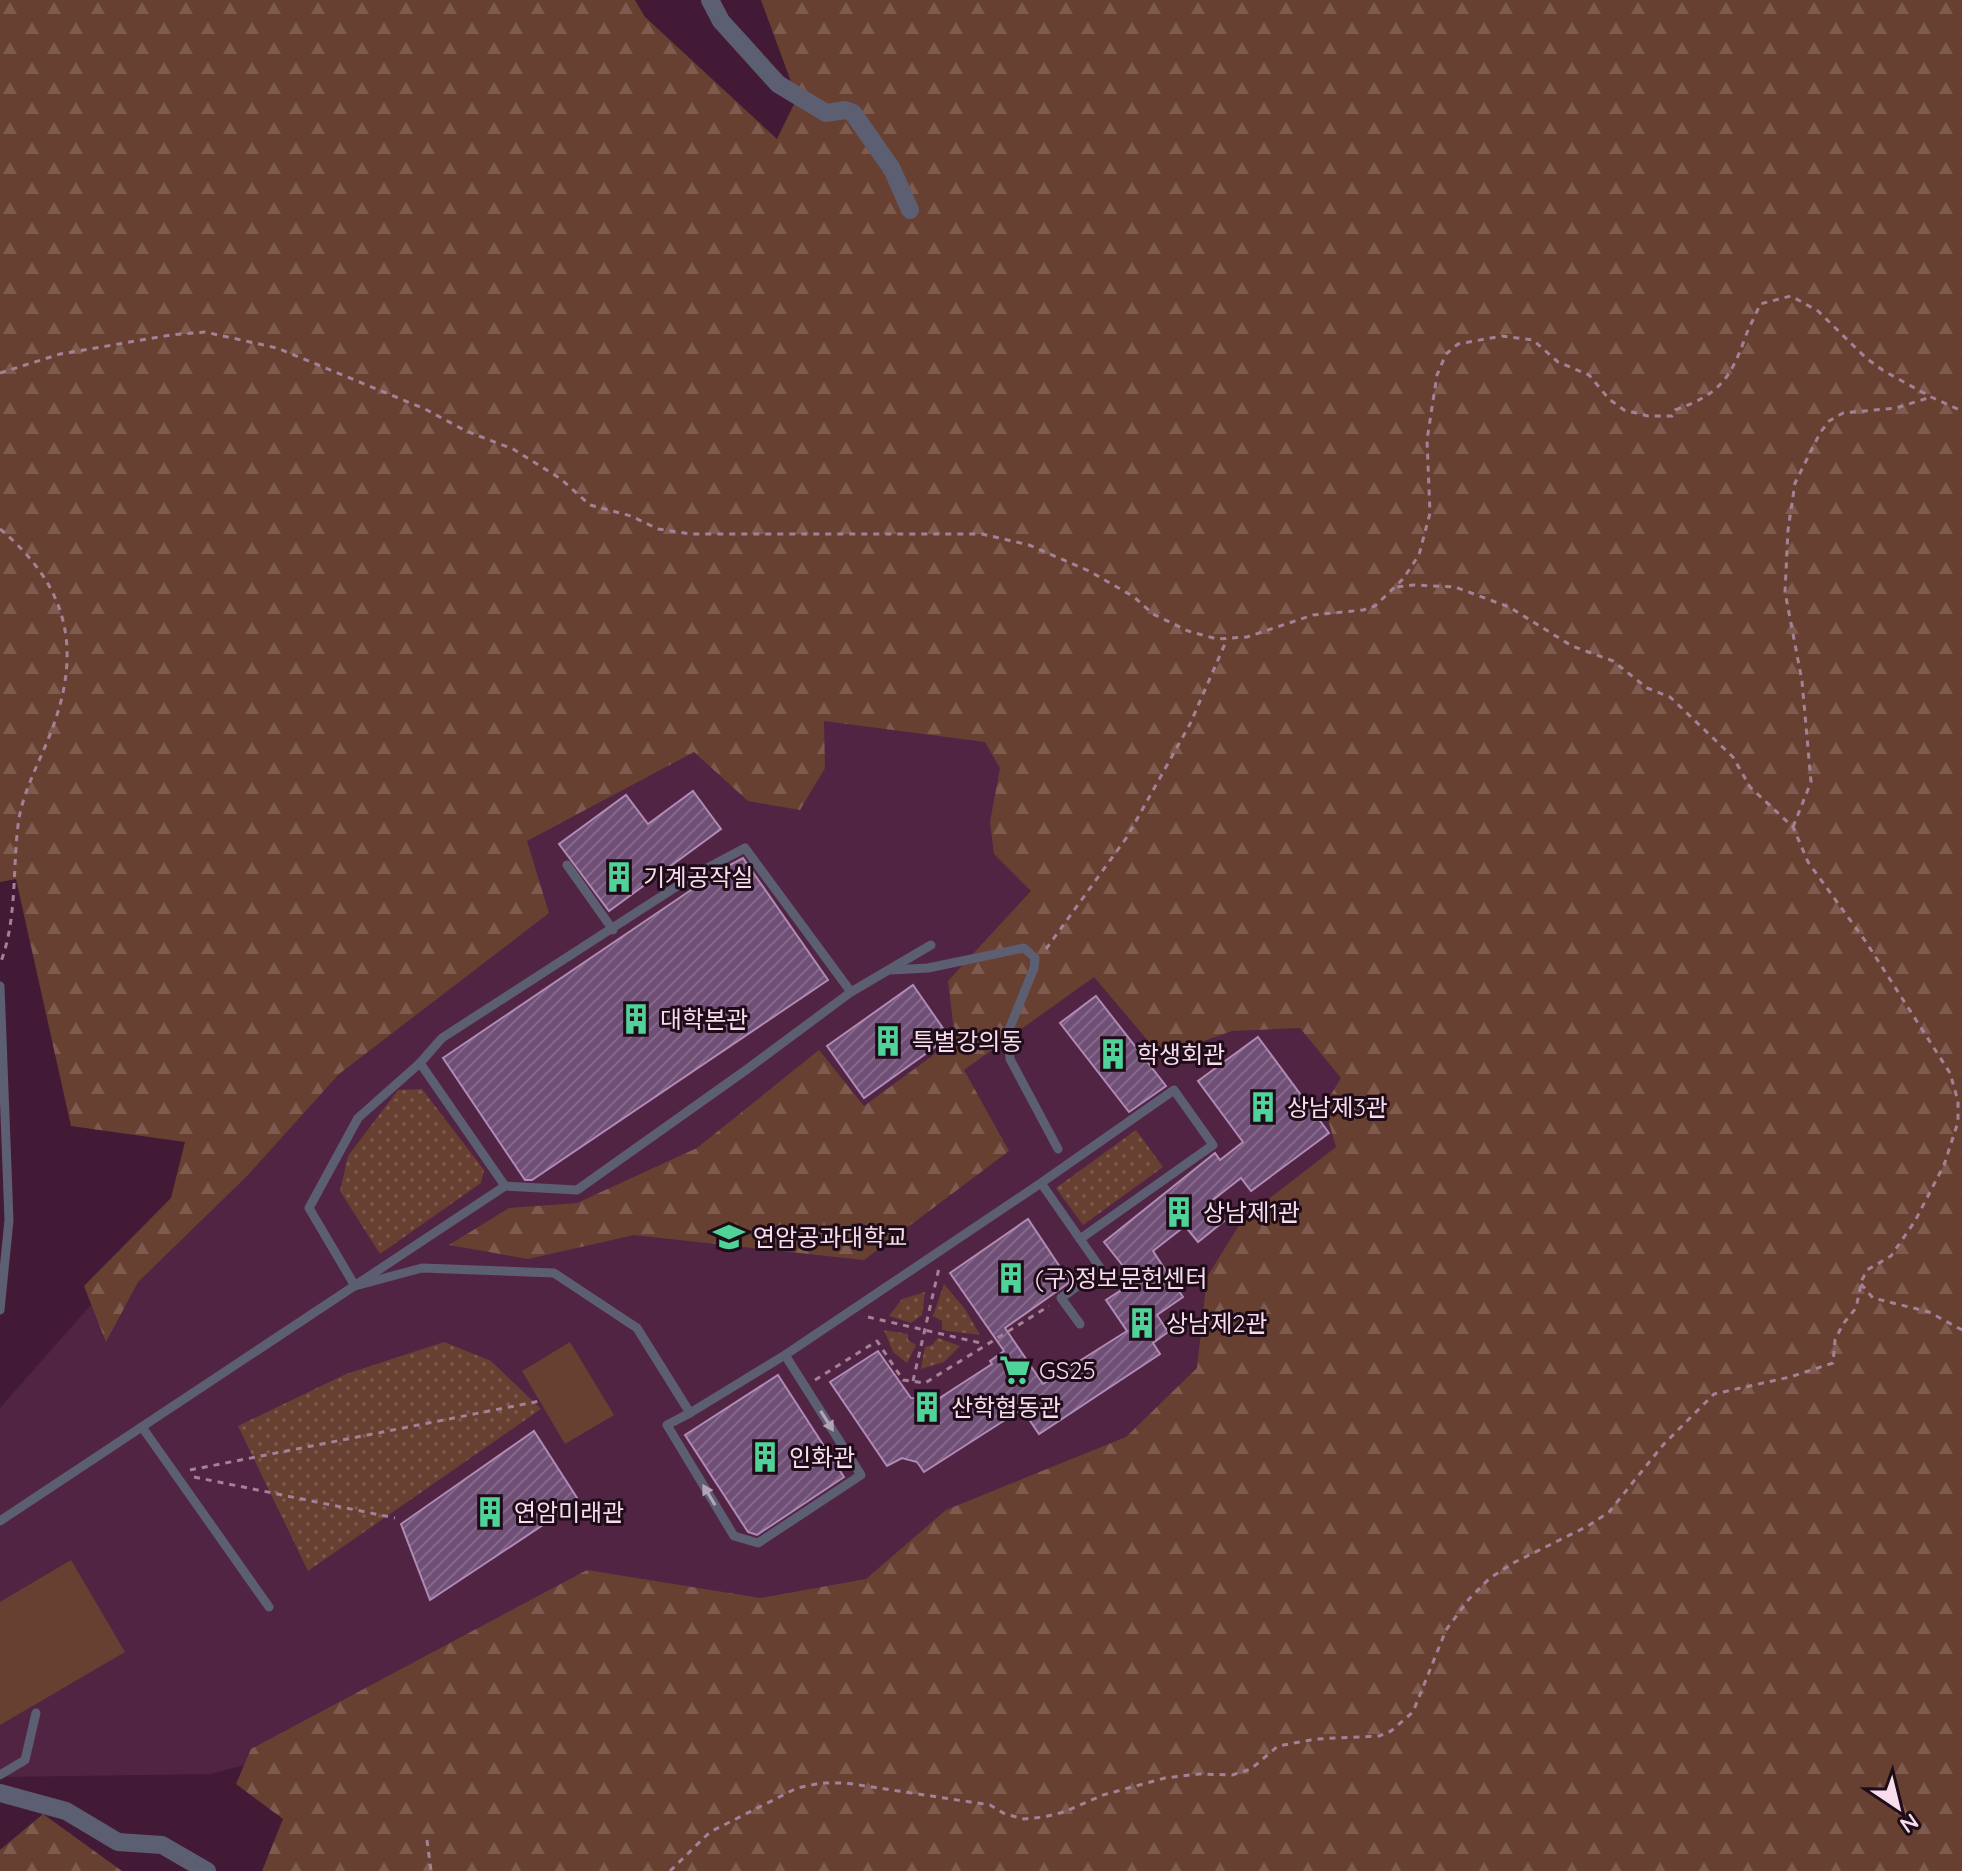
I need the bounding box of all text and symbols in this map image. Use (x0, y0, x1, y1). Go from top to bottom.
building icon: 기계공작실 (602, 860, 636, 894)
place label: 기계공작실 (643, 862, 753, 892)
building icon: 대학본관 (619, 1002, 653, 1036)
place label: 대학본관 (660, 1004, 748, 1034)
building icon: 특별강의동 (871, 1024, 905, 1058)
place label: 특별강의동 (912, 1026, 1022, 1056)
building icon: 학생회관 (1096, 1037, 1130, 1071)
place label: 학생회관 (1137, 1039, 1225, 1069)
building icon: 상남제3관 (1246, 1090, 1280, 1124)
place label: 상남제3관 (1287, 1092, 1388, 1122)
building icon: 상남제1관 (1162, 1195, 1196, 1229)
place label: 상남제1관 (1203, 1197, 1300, 1227)
school or university icon: 연암공과대학교 (712, 1220, 746, 1254)
place label: 연암공과대학교 (753, 1222, 908, 1252)
building icon: (구)정보문헌센터 (994, 1261, 1028, 1295)
place label: (구)정보문헌센터 (1035, 1263, 1208, 1293)
building icon: 상남제2관 (1125, 1306, 1159, 1340)
place label: 상남제2관 (1166, 1308, 1268, 1338)
supermarket icon: GS25 (998, 1353, 1032, 1387)
place label: GS25 (1039, 1355, 1096, 1385)
building icon: 산학협동관 (910, 1390, 944, 1424)
place label: 산학협동관 (951, 1392, 1061, 1422)
one-way arrow (820, 1410, 834, 1432)
building icon: 인화관 (748, 1440, 782, 1474)
place label: 인화관 (789, 1442, 855, 1472)
one-way arrow (702, 1484, 716, 1506)
building icon: 연암미래관 (473, 1495, 507, 1529)
place label: 연암미래관 (514, 1497, 624, 1527)
north arrow (1858, 1767, 1938, 1847)
text: N (1895, 1807, 1924, 1839)

